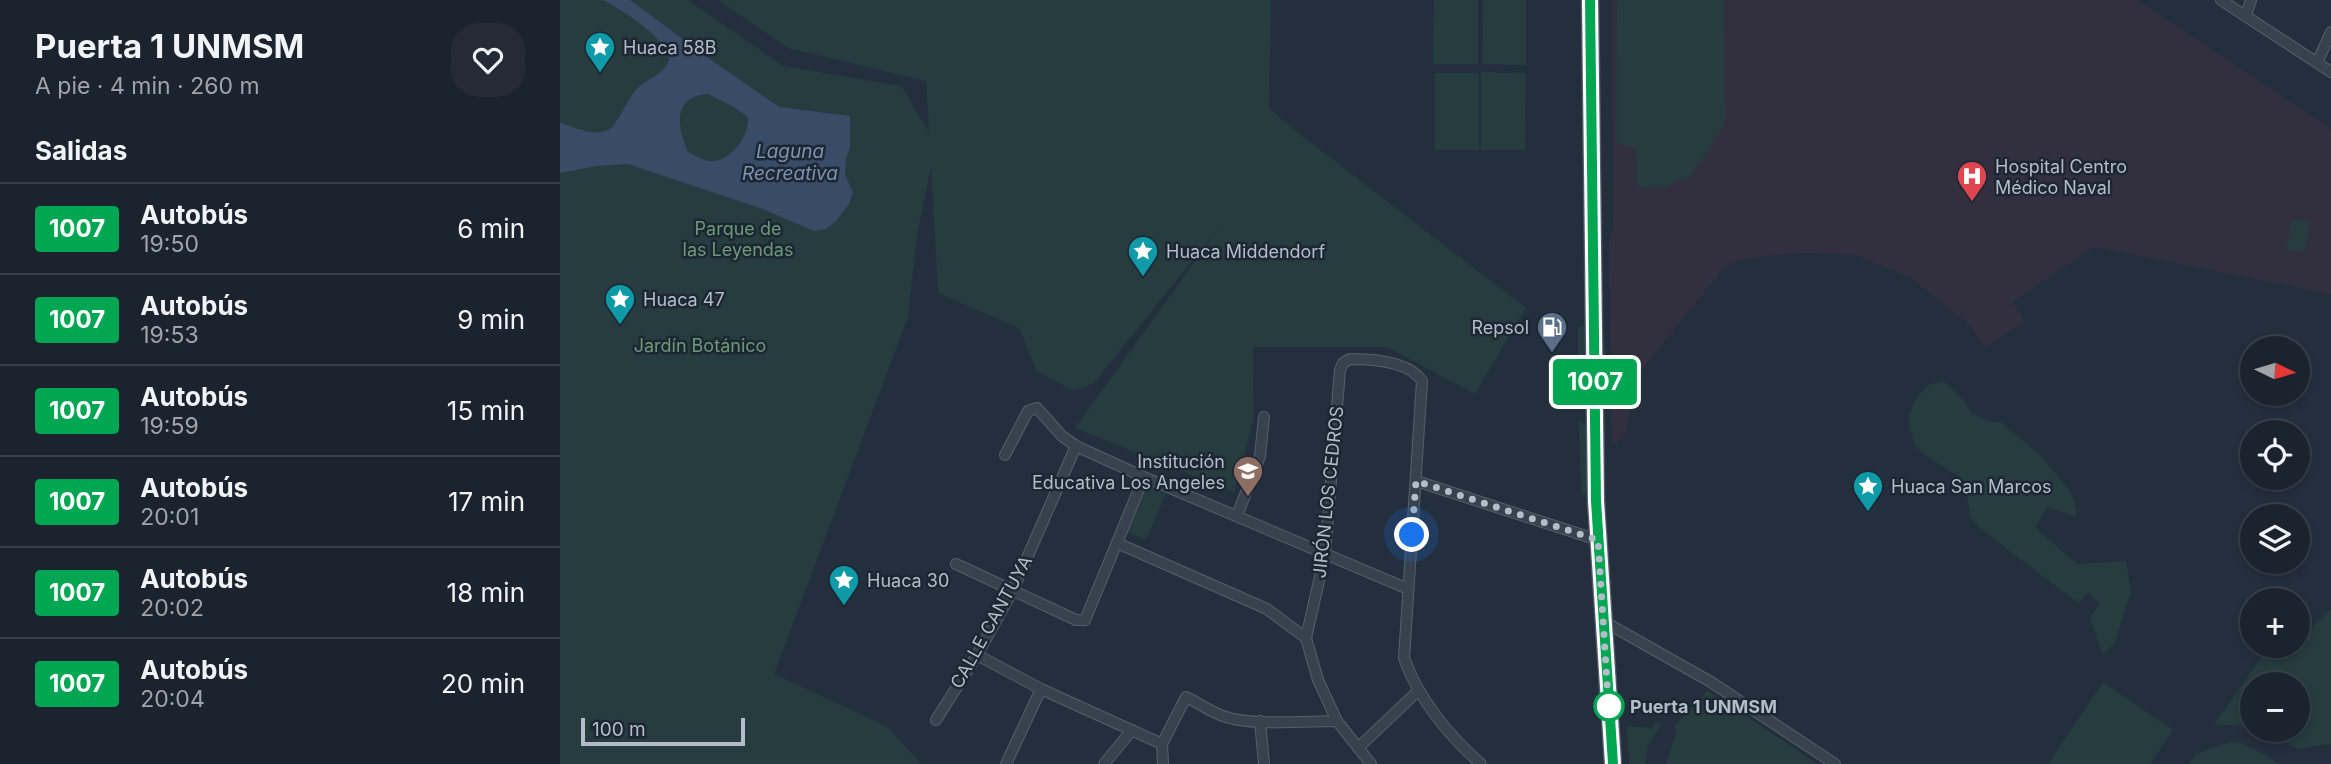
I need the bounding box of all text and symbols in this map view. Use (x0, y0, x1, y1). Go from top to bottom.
button: heart (451, 23, 525, 97)
text: Puerta 1 UNMSM (35, 26, 304, 66)
place icon: Huaca 58B (583, 30, 617, 74)
place label: Huaca 58B (623, 37, 717, 58)
text: A pie · 4 min · 260 m (35, 72, 260, 100)
text: Salidas (35, 135, 127, 166)
water label: Laguna Recreativa (742, 140, 838, 185)
place label: Hospital Centro Médico Naval (1995, 156, 2127, 198)
hospital icon: Hospital Centro Médico Naval (1955, 159, 1989, 203)
text: Autobús (140, 199, 248, 230)
text: 6 min (457, 213, 525, 244)
text: 1007 (49, 214, 105, 243)
park label: Parque de las Leyendas (683, 218, 793, 260)
text: 19:50 (140, 230, 199, 258)
place icon: Huaca Middendorf (1126, 234, 1160, 278)
place label: Huaca Middendorf (1166, 241, 1325, 262)
place icon: Huaca 47 (603, 282, 637, 326)
place label: Huaca 47 (643, 289, 725, 310)
text: Autobús (140, 290, 248, 321)
text: 9 min (457, 304, 525, 335)
text: 1007 (49, 305, 105, 334)
fuel station icon: Repsol (1535, 310, 1569, 354)
place label: Repsol (1472, 317, 1529, 338)
text: 19:53 (140, 321, 199, 349)
park label: Jardín Botánico (634, 335, 766, 356)
north arrow (2240, 336, 2310, 406)
map controls (2240, 336, 2310, 742)
line badge: 1007 (1546, 359, 1644, 405)
text: 1007 (1567, 367, 1623, 396)
text: Autobús (140, 381, 248, 412)
text: 15 min (447, 395, 525, 426)
text: 1007 (49, 396, 105, 425)
street label: JIRÓN LOS CEDROS (1308, 405, 1347, 579)
text: 19:59 (140, 412, 199, 440)
button: locate (2240, 420, 2310, 490)
place label: Institución Educativa Los Angeles (1032, 451, 1225, 493)
school or university icon: Institución Educativa Los Angeles (1231, 454, 1265, 498)
place icon: Huaca San Marcos (1851, 469, 1885, 513)
text: Autobús (140, 472, 248, 503)
place label: Huaca San Marcos (1891, 476, 2052, 497)
text: 17 min (448, 486, 525, 517)
text: 1007 (49, 487, 105, 516)
text: 20:01 (140, 503, 199, 531)
button: layers (2240, 504, 2310, 574)
your location (1394, 517, 1429, 552)
street label: CALLE CANTUYA (946, 552, 1036, 692)
text: Autobús (140, 563, 248, 594)
place icon: Huaca 30 (827, 563, 861, 607)
place label: Huaca 30 (867, 570, 949, 591)
text: 18 min (447, 577, 525, 608)
text: 1007 (49, 578, 105, 607)
button: + (2240, 588, 2310, 658)
text: 20:02 (140, 594, 204, 622)
text: Autobús (140, 654, 248, 685)
text: 20 min (441, 668, 525, 699)
text: 1007 (49, 669, 105, 698)
button: − (2240, 672, 2310, 742)
text: 20:04 (140, 685, 205, 713)
marker: Puerta 1 UNMSM (1594, 691, 1624, 721)
place label: Puerta 1 UNMSM (1630, 696, 1777, 717)
scale bar (581, 715, 746, 747)
text: 100 m (592, 718, 646, 741)

